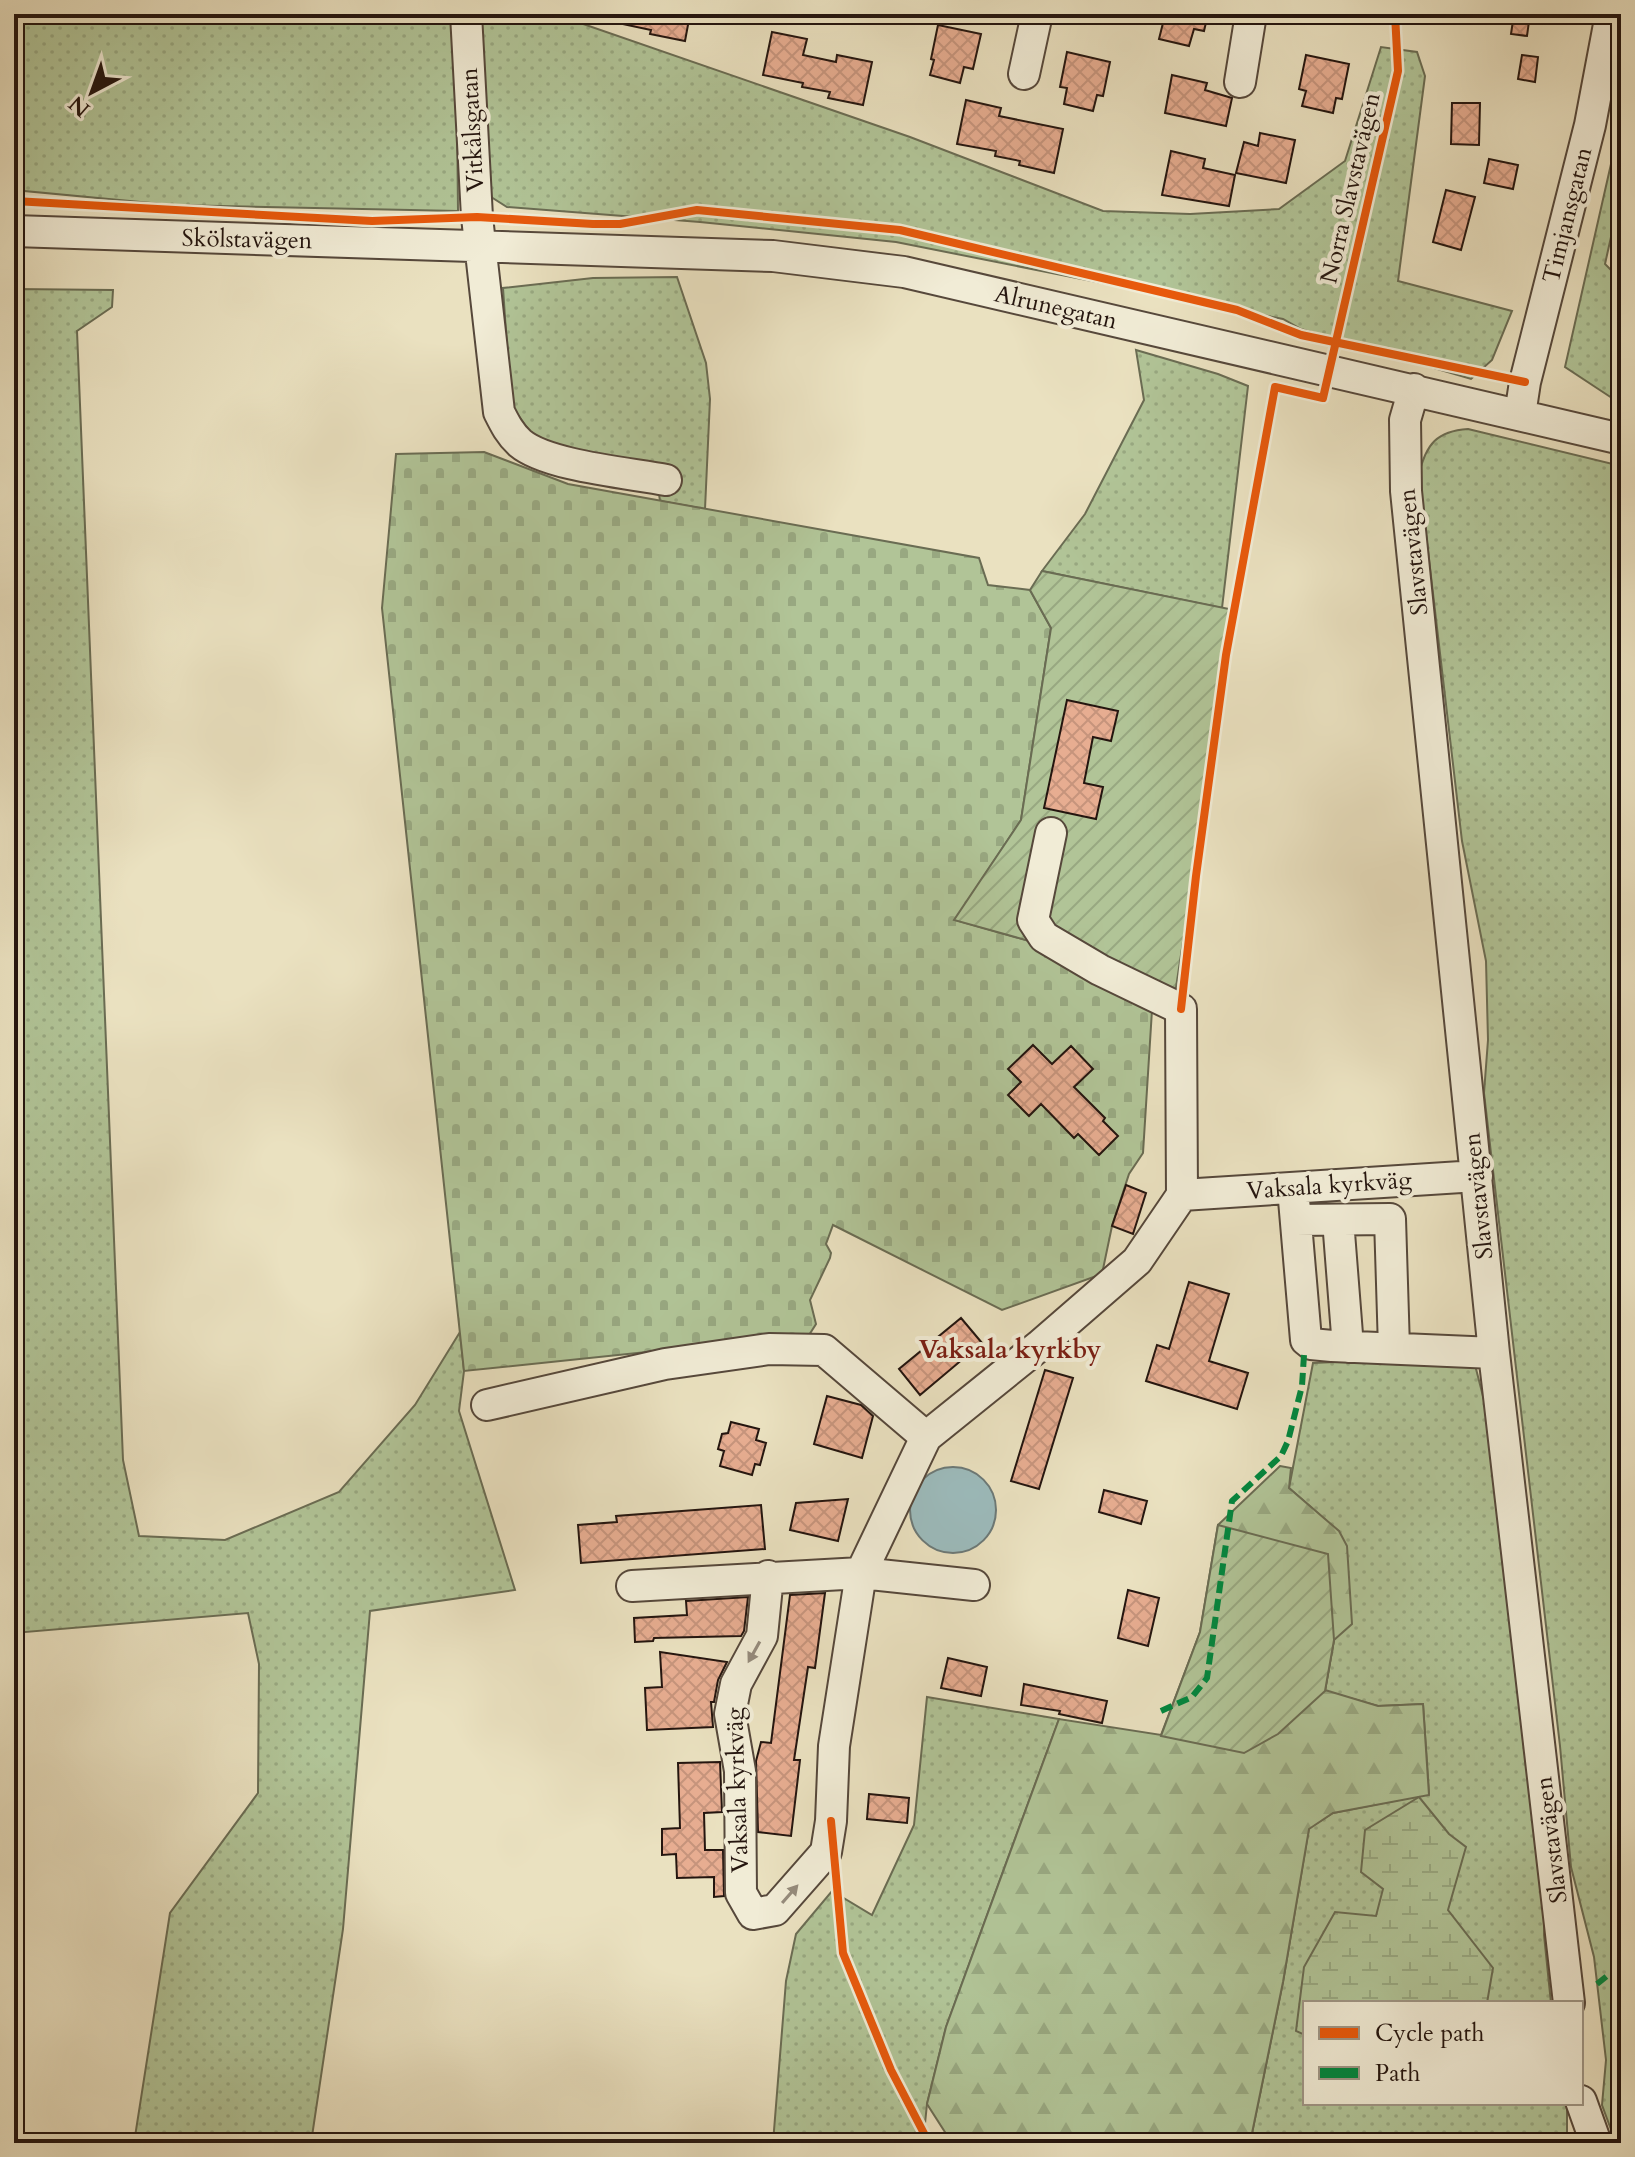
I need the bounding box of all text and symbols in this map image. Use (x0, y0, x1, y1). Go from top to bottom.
north arrow (52, 52, 132, 132)
street label: Vitkålsgatan (453, 66, 492, 193)
text: N (62, 89, 97, 124)
street label: Norra Slavstavägen (1312, 89, 1389, 287)
street label: Timjansgatan (1535, 143, 1600, 286)
street label: Skölstavägen (181, 222, 313, 257)
street label: Alrunegatan (991, 277, 1121, 338)
street label: Slavstavägen (1390, 487, 1437, 617)
street label: Slavstavägen (1455, 1131, 1502, 1261)
street label: Vaksala kyrkväg (1245, 1163, 1413, 1208)
district label: Vaksala kyrkby (919, 1332, 1102, 1367)
one-way arrow (747, 1641, 761, 1663)
street label: Vaksala kyrkväg (718, 1706, 757, 1873)
street label: Slavstavägen (1527, 1774, 1576, 1905)
one-way arrow (780, 1884, 798, 1903)
legend (1303, 2001, 1583, 2105)
text: Cycle path (1375, 2017, 1484, 2050)
text: Path (1375, 2057, 1420, 2090)

